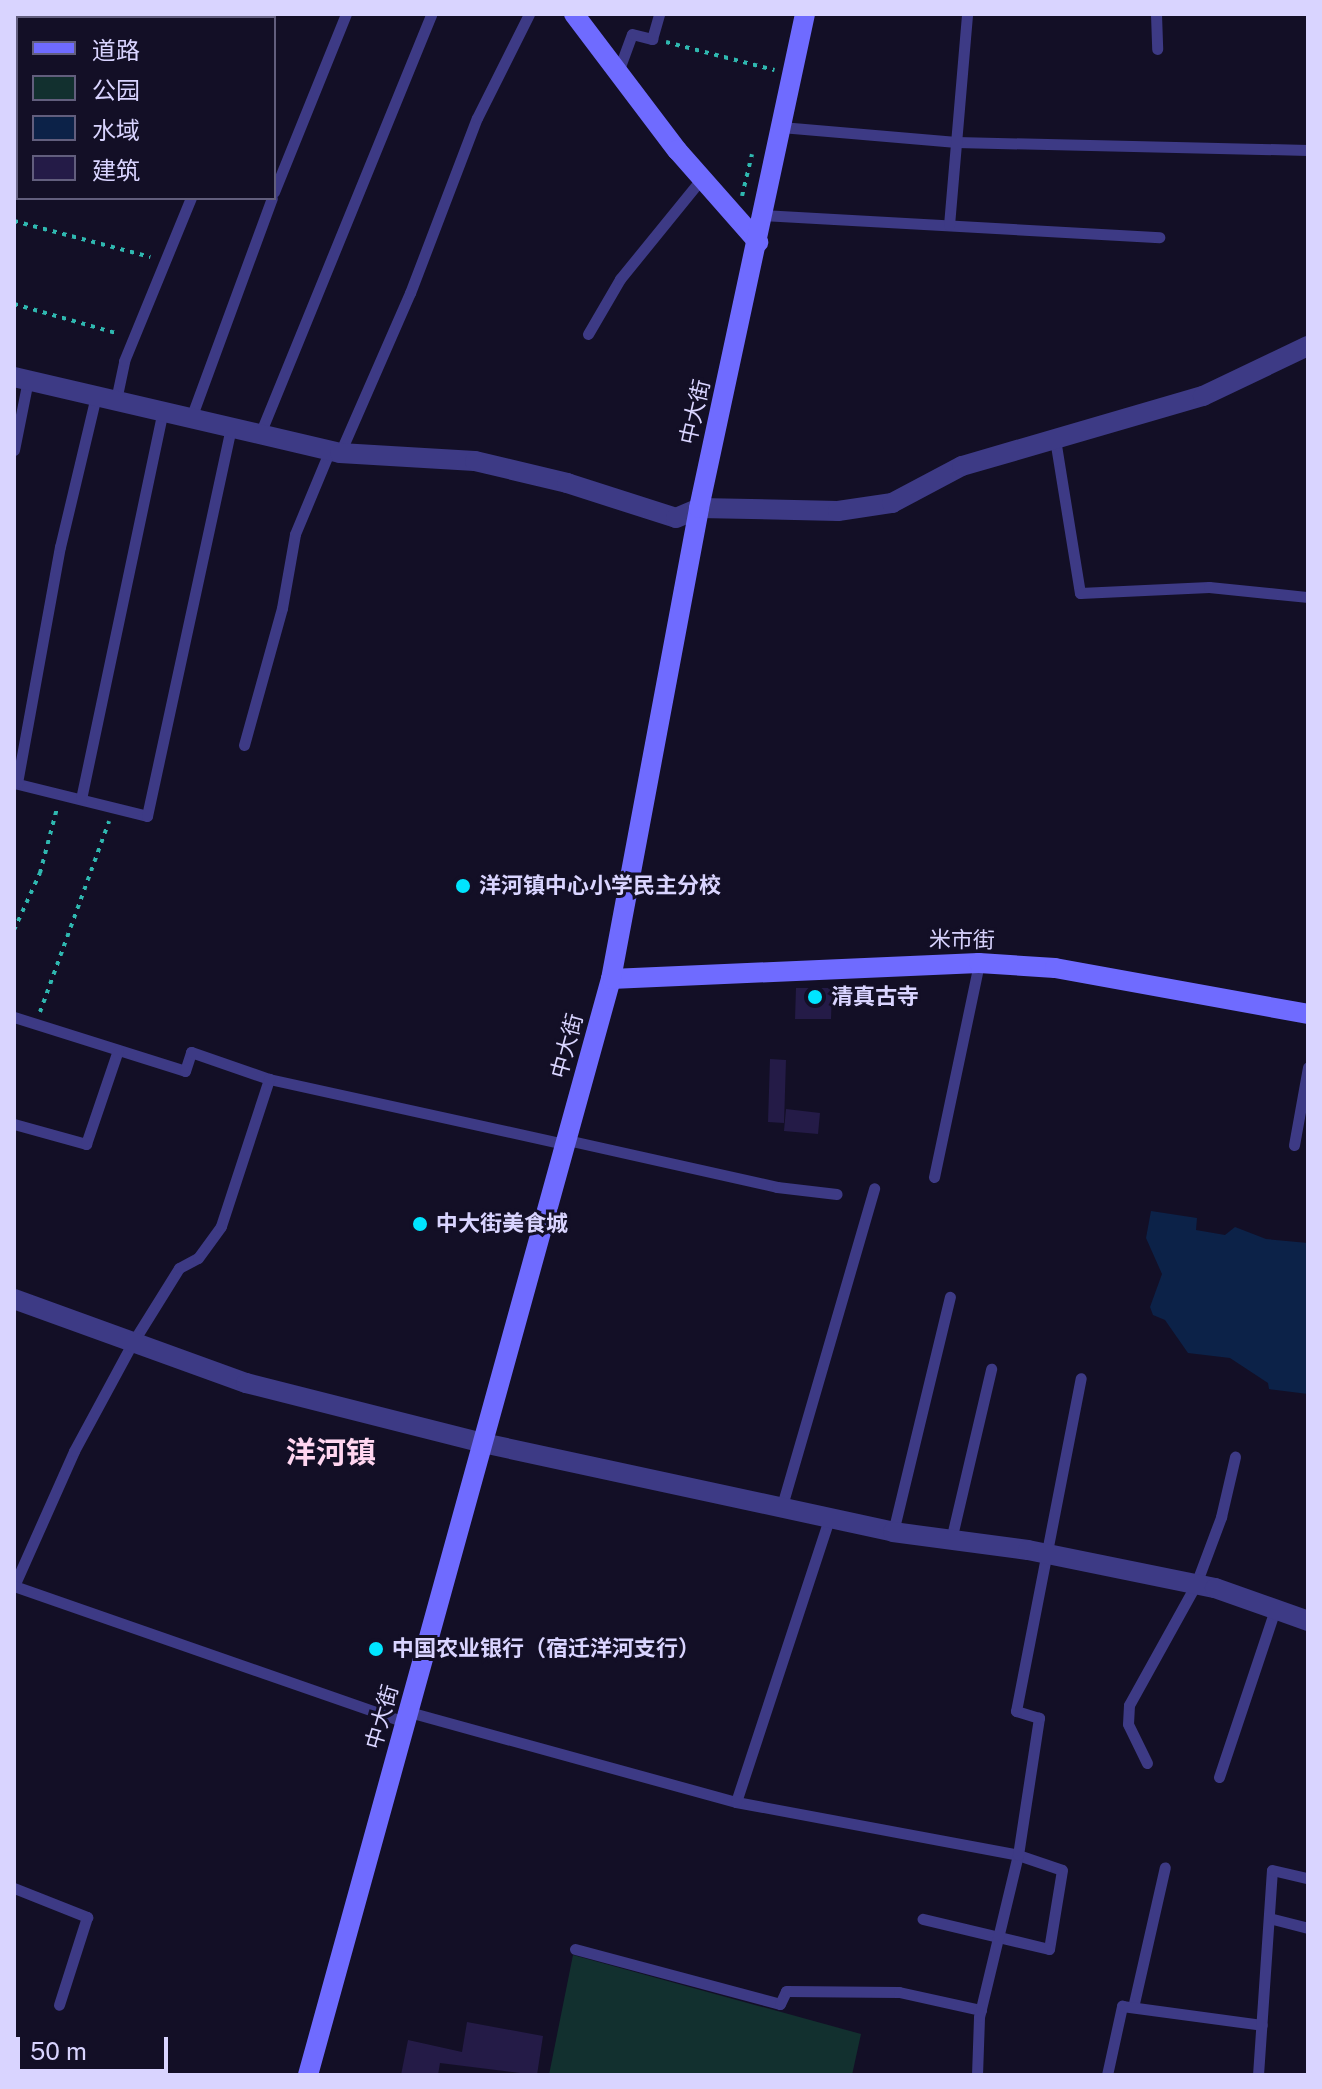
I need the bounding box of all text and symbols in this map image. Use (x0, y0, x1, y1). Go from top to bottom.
legend (16, 16, 276, 200)
text: 道路 (92, 36, 140, 64)
text: 公园 (92, 76, 140, 104)
text: 水域 (92, 116, 140, 144)
text: 建筑 (92, 156, 140, 184)
street label: 中大街 (675, 377, 715, 447)
place label: 洋河镇中心小学民主分校 (479, 873, 721, 899)
marker: 洋河镇中心小学民主分校 (454, 877, 472, 895)
street label: 米市街 (929, 926, 995, 954)
place label: 清真古寺 (831, 984, 919, 1010)
marker: 清真古寺 (806, 988, 824, 1006)
street label: 中大街 (546, 1011, 588, 1081)
place label: 中大街美食城 (436, 1211, 568, 1237)
marker: 中大街美食城 (411, 1215, 429, 1233)
district label: 洋河镇 (286, 1434, 376, 1470)
place label: 中国农业银行（宿迁洋河支行） (392, 1636, 700, 1662)
marker: 中国农业银行（宿迁洋河支行） (367, 1640, 385, 1658)
street label: 中大街 (360, 1682, 404, 1752)
scale bar (20, 2021, 172, 2071)
text: 50 m (30, 2037, 87, 2065)

